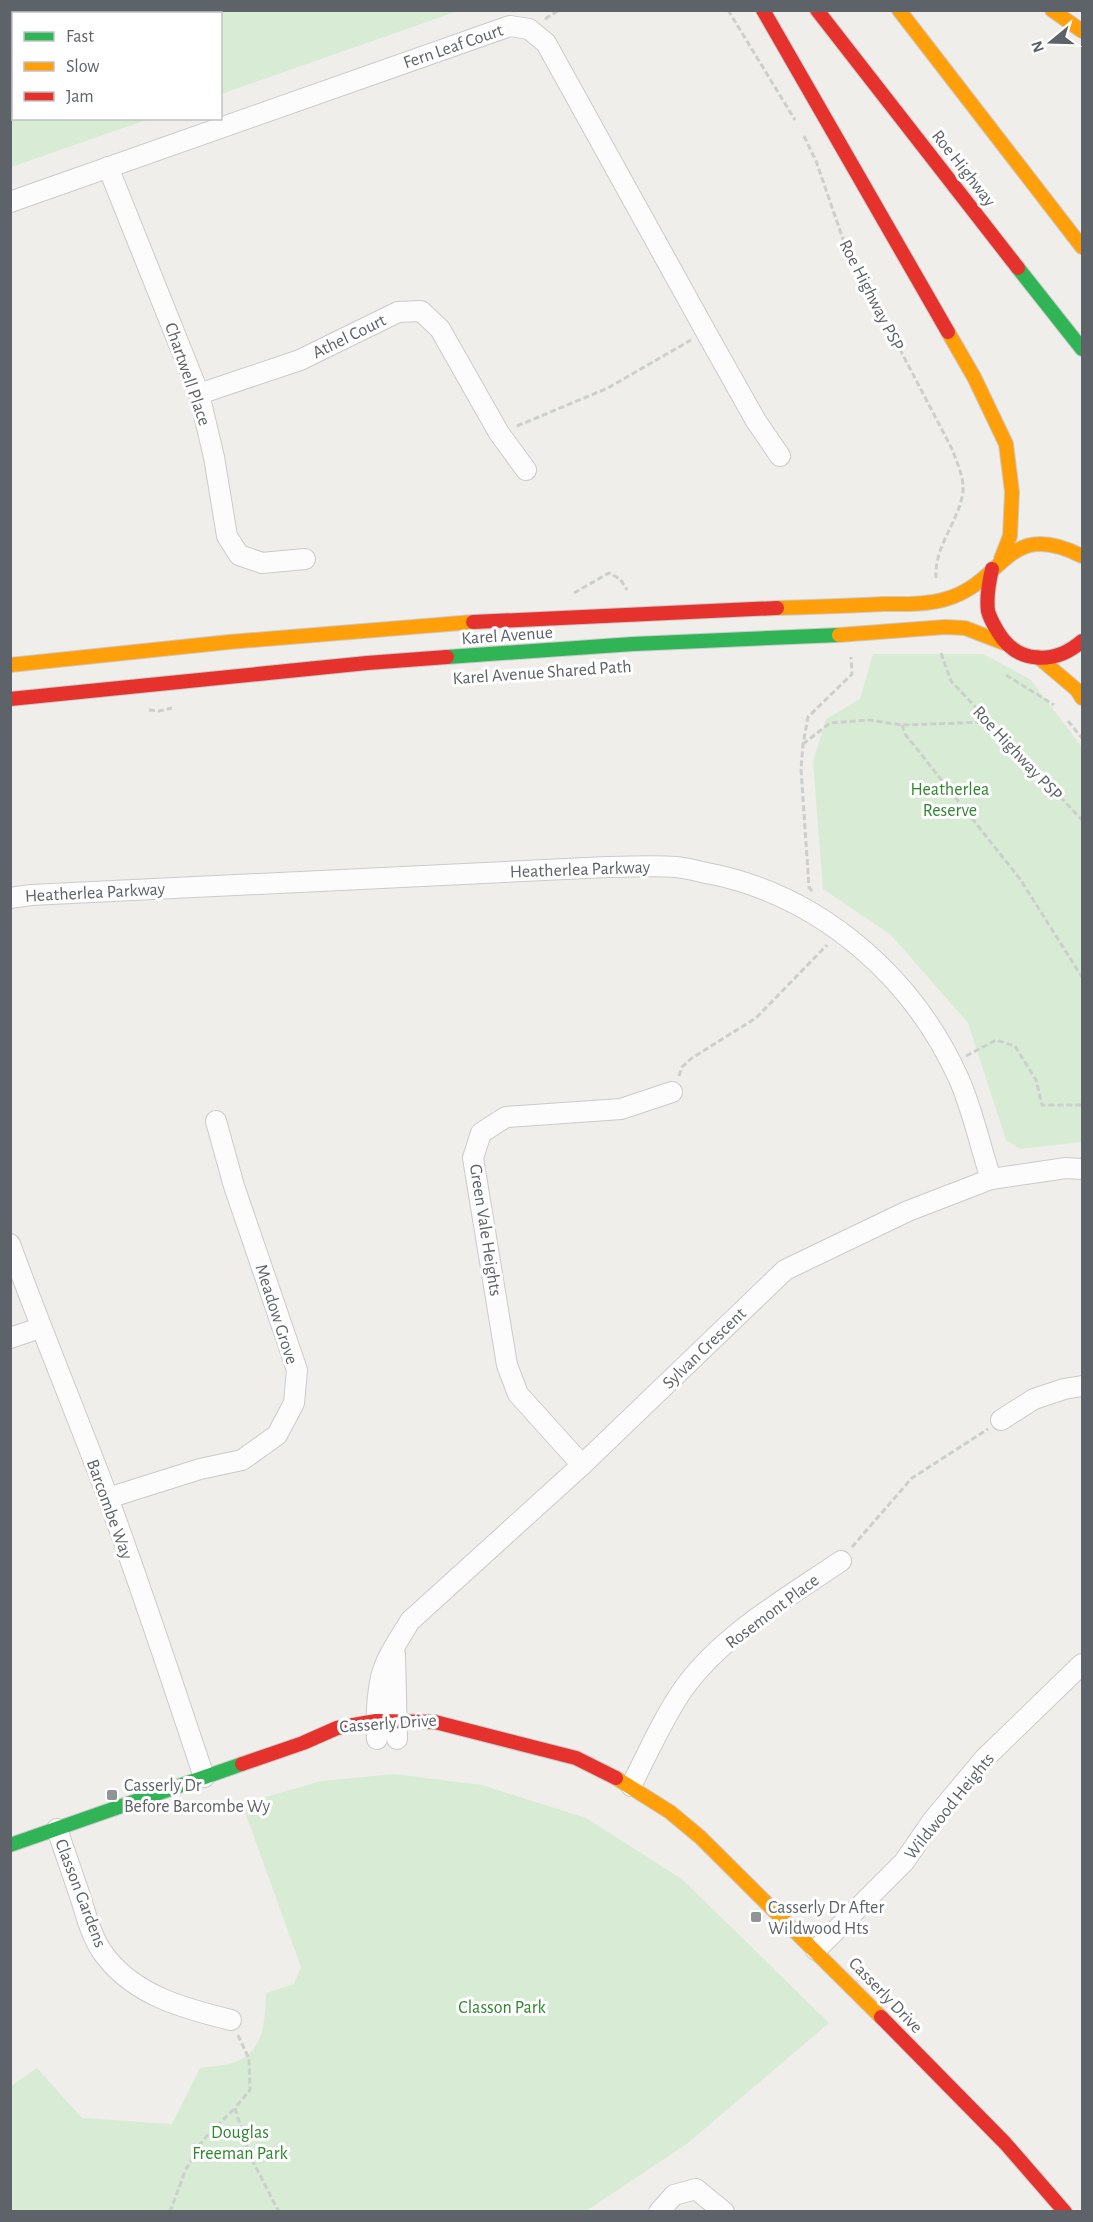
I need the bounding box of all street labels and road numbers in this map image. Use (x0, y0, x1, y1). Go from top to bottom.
street label: Fern Leaf Court (401, 21, 506, 72)
street label: Roe Highway (928, 127, 999, 210)
street label: Roe Highway PSP (835, 237, 907, 354)
street label: Athel Court (310, 311, 389, 362)
street label: Chartwell Place (161, 320, 213, 428)
street label: Karel Avenue (461, 624, 553, 648)
street label: Karel Avenue Shared Path (452, 658, 632, 688)
street label: Roe Highway PSP (969, 703, 1065, 804)
street label: Heatherlea Parkway (510, 859, 651, 881)
street label: Heatherlea Parkway (24, 880, 166, 906)
street label: Green Vale Heights (466, 1163, 504, 1297)
street label: Meadow Grove (251, 1262, 301, 1367)
street label: Sylvan Crescent (660, 1305, 750, 1393)
street label: Barcombe Way (83, 1457, 136, 1562)
street label: Rosemont Place (723, 1571, 823, 1653)
street label: Casserly Drive (339, 1712, 437, 1736)
street label: Wildwood Heights (902, 1750, 998, 1863)
street label: Classon Gardens (51, 1837, 109, 1950)
street label: Casserly Drive (845, 1954, 926, 2037)

